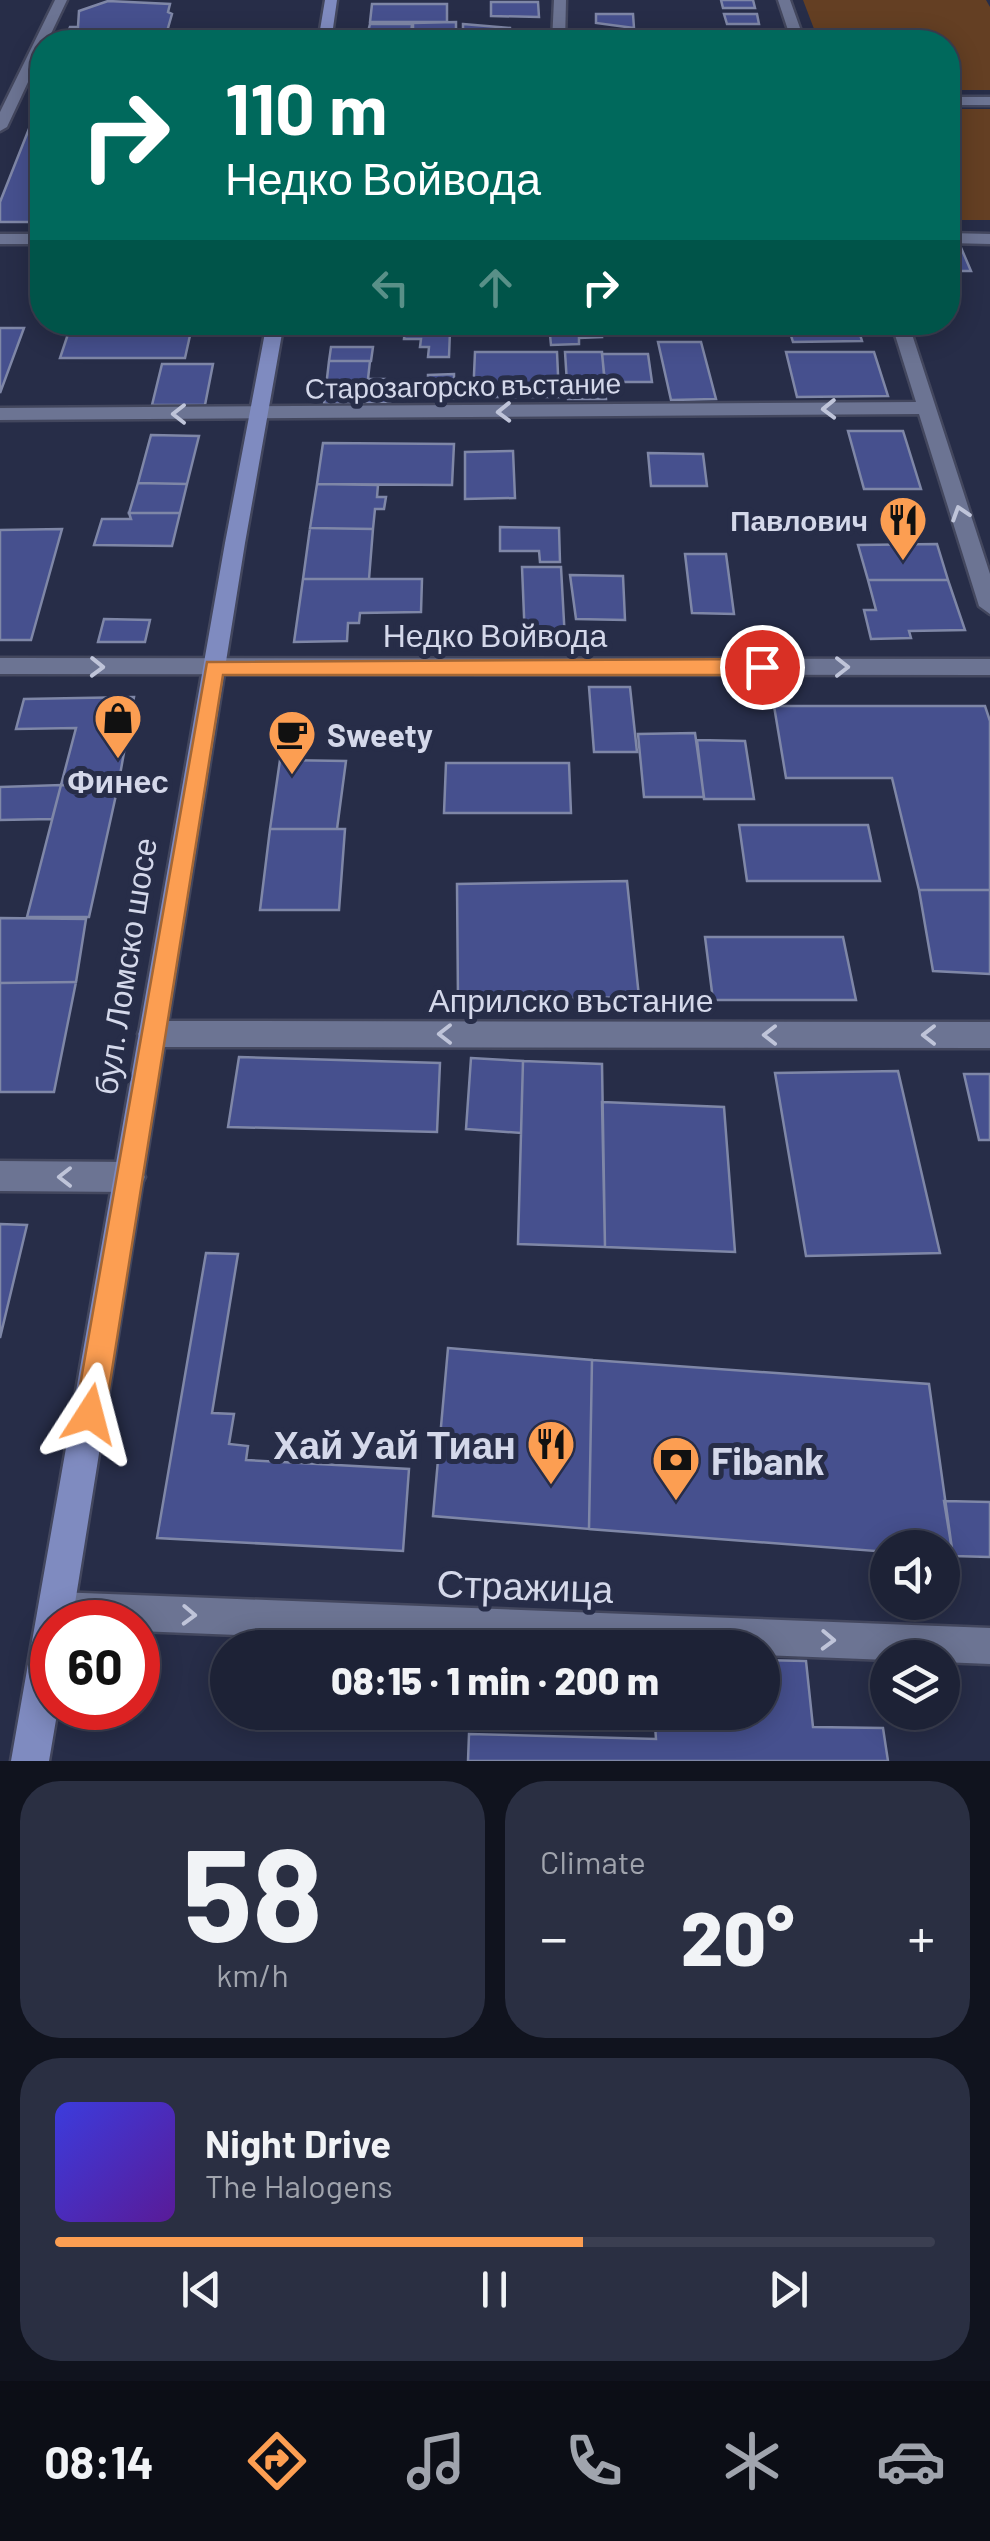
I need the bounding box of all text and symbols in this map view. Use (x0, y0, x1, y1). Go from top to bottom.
text: 110 m (225, 65, 387, 149)
icon: right (60, 70, 190, 200)
text: Недко Войвода (225, 150, 541, 204)
icon: left (363, 260, 418, 315)
icon: ahead (468, 260, 523, 315)
icon: right (573, 260, 628, 315)
street label: Старозагорско въстание (305, 365, 621, 405)
one-way arrow (820, 398, 836, 420)
one-way arrow (495, 401, 510, 423)
one-way arrow (170, 403, 186, 425)
restaurant icon: Павлович (877, 494, 929, 562)
place label: Павлович (730, 503, 868, 537)
one-way arrow (951, 505, 972, 522)
street label: Недко Войвода (383, 615, 608, 654)
pin (720, 625, 805, 710)
icon: arrive (735, 640, 790, 695)
one-way arrow (90, 656, 106, 678)
one-way arrow (836, 656, 851, 678)
shop icon: Финес (92, 692, 144, 760)
cafe icon: Sweety (266, 708, 318, 776)
place label: Sweety (327, 715, 433, 753)
place label: Финес (67, 761, 169, 799)
street label: бул. Ломско шосе (85, 835, 164, 1097)
street label: Априлско въстание (429, 980, 713, 1019)
one-way arrow (436, 1023, 452, 1045)
one-way arrow (761, 1024, 776, 1046)
one-way arrow (920, 1024, 936, 1046)
one-way arrow (57, 1166, 72, 1188)
position arrow (38, 1362, 142, 1466)
restaurant icon: Хай Уай Тиан (525, 1418, 577, 1486)
place label: Хай Уай Тиан (274, 1421, 516, 1467)
bank icon: Fibank (650, 1434, 702, 1502)
place label: Fibank (711, 1437, 825, 1483)
map controls (870, 1530, 960, 1730)
button: sound (870, 1530, 960, 1620)
street label: Стражица (436, 1559, 615, 1611)
speed limit sign: 60 (30, 1600, 160, 1730)
one-way arrow (181, 1605, 197, 1626)
one-way arrow (821, 1629, 837, 1650)
button: layers (870, 1640, 960, 1730)
text: 08:15 · 1 min · 200 m (331, 1657, 659, 1703)
text: 58 (182, 1812, 323, 1968)
text: Climate (540, 1842, 646, 1880)
text: 20° (681, 1891, 794, 1981)
text: − (540, 1903, 568, 1969)
text: + (907, 1903, 935, 1969)
text: km/h (216, 1955, 289, 1993)
text: Night Drive (205, 2120, 391, 2166)
text: The Halogens (205, 2166, 393, 2204)
icon: previous (174, 2262, 229, 2317)
icon: pause (467, 2262, 522, 2317)
icon: next (761, 2262, 816, 2317)
icon: directions (242, 2426, 312, 2496)
icon: music (401, 2426, 471, 2496)
icon: phone (559, 2426, 629, 2496)
icon: climate (717, 2426, 787, 2496)
icon: car (876, 2426, 946, 2496)
text: 08:14 (44, 2434, 154, 2488)

